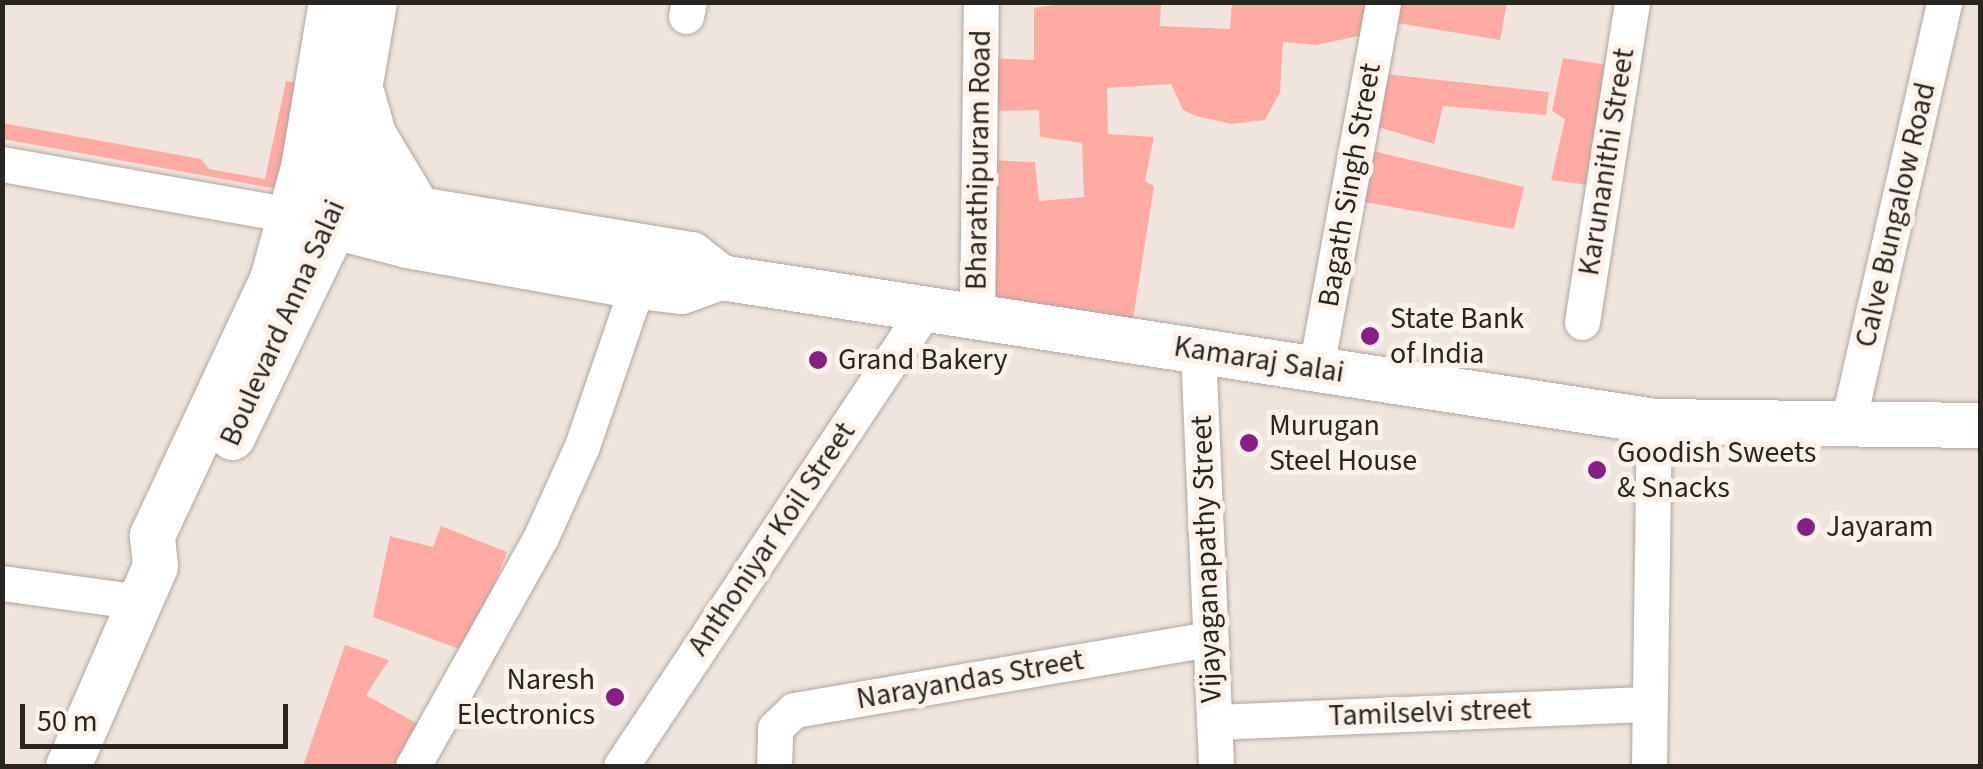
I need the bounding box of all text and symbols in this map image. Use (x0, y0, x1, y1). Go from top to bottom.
street label: Bharathipuram Road (959, 30, 999, 290)
street label: Karunanithi Street (1571, 46, 1643, 278)
street label: Bagath Singh Street (1311, 60, 1389, 310)
street label: Calve Bungalow Road (1848, 79, 1944, 351)
street label: Boulevard Anna Salai (213, 194, 353, 452)
place label: State Bank of India (1390, 301, 1524, 372)
marker: State Bank of India (1359, 325, 1381, 347)
street label: Kamaraj Salai (1171, 329, 1347, 391)
place label: Grand Bakery (838, 342, 1008, 378)
marker: Grand Bakery (807, 349, 829, 371)
place label: Murugan Steel House (1269, 408, 1417, 478)
street label: Anthoniyar Koil Street (681, 415, 863, 663)
street label: Vijayaganapathy Street (1184, 415, 1230, 703)
marker: Murugan Steel House (1238, 432, 1260, 454)
place label: Goodish Sweets & Snacks (1617, 435, 1816, 506)
marker: Goodish Sweets & Snacks (1586, 459, 1608, 481)
place label: Jayaram (1826, 509, 1934, 545)
marker: Jayaram (1795, 516, 1817, 538)
street label: Narayandas Street (854, 642, 1086, 718)
place label: Naresh Electronics (457, 662, 595, 732)
scale bar (25, 684, 292, 746)
marker: Naresh Electronics (604, 686, 626, 708)
street label: Tamilselvi street (1328, 691, 1532, 735)
text: 50 m (37, 700, 98, 743)

